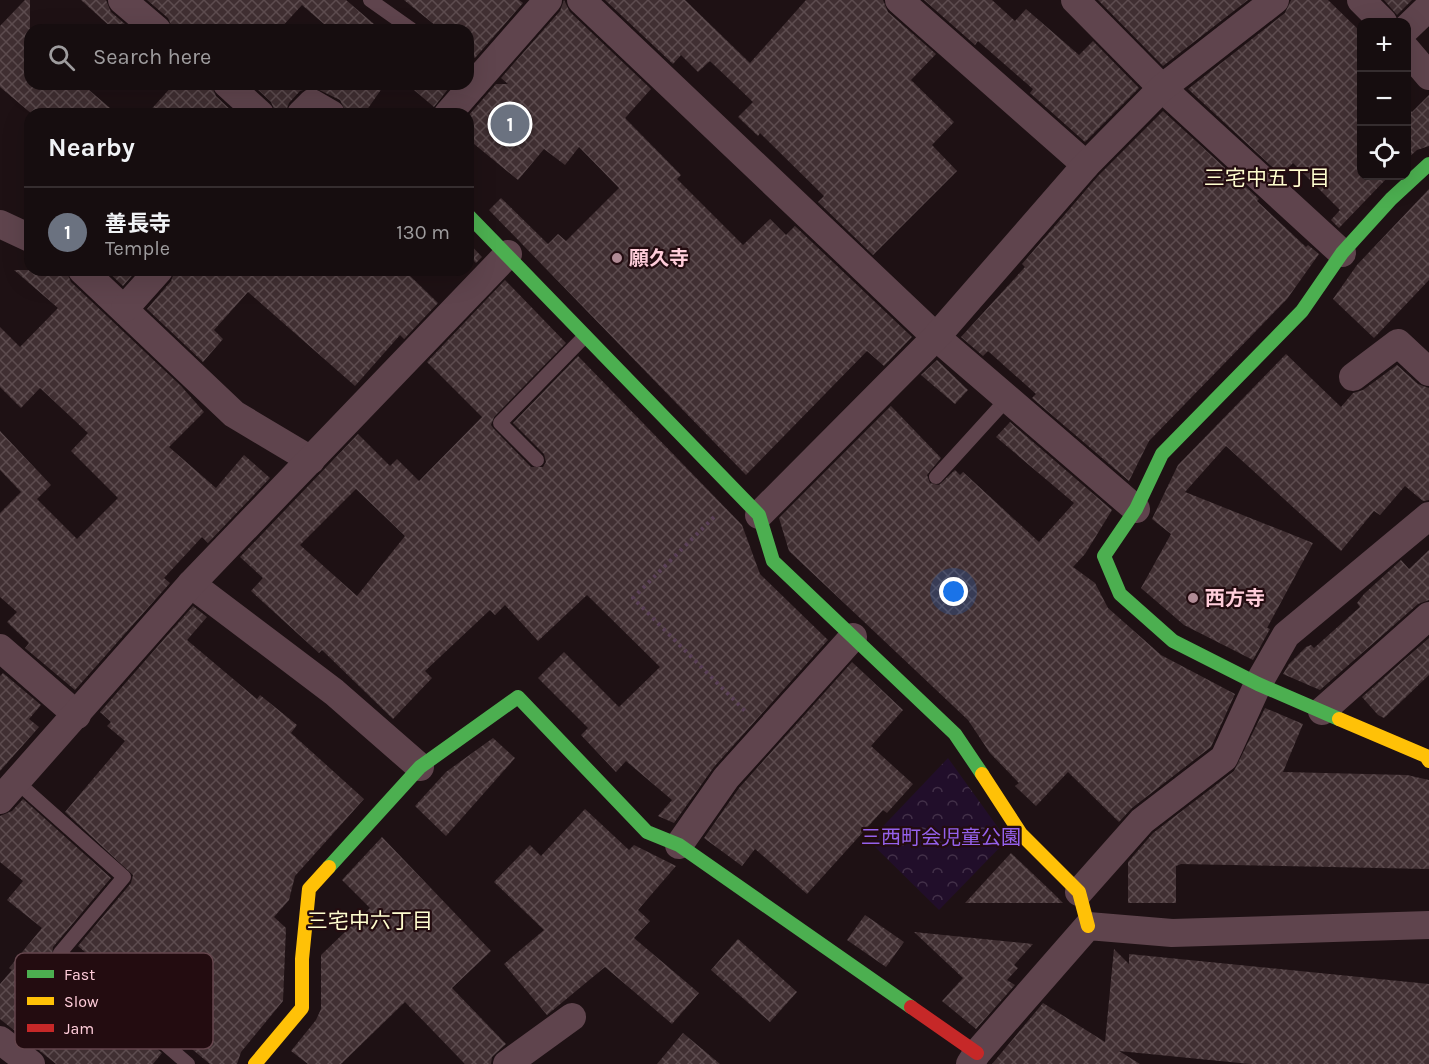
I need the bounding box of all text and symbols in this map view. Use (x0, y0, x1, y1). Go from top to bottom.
map controls (1357, 18, 1411, 180)
button: + (1357, 18, 1411, 72)
search box (24, 24, 474, 90)
icon: search (45, 41, 78, 74)
text: Search here (93, 44, 211, 70)
button: − (1357, 72, 1411, 126)
pin: 1 (490, 102, 530, 146)
button: locate (1357, 126, 1411, 180)
text: Nearby (48, 132, 135, 163)
district label: 三宅中五丁目 (1204, 166, 1330, 190)
text: 善長寺 (105, 211, 171, 237)
text: 1 (64, 221, 71, 244)
text: 130 m (396, 221, 450, 244)
text: Temple (105, 237, 170, 260)
place label: 願久寺 (629, 247, 689, 270)
marker: 願久寺 (610, 251, 624, 265)
your location (939, 577, 968, 606)
place label: 西方寺 (1205, 587, 1265, 610)
marker: 西方寺 (1186, 591, 1200, 605)
park label: 三西町会児童公園 (861, 826, 1021, 849)
district label: 三宅中六丁目 (307, 909, 433, 933)
legend (15, 953, 213, 1049)
text: Fast (64, 965, 95, 984)
text: Slow (64, 992, 99, 1011)
text: Jam (64, 1019, 94, 1038)

